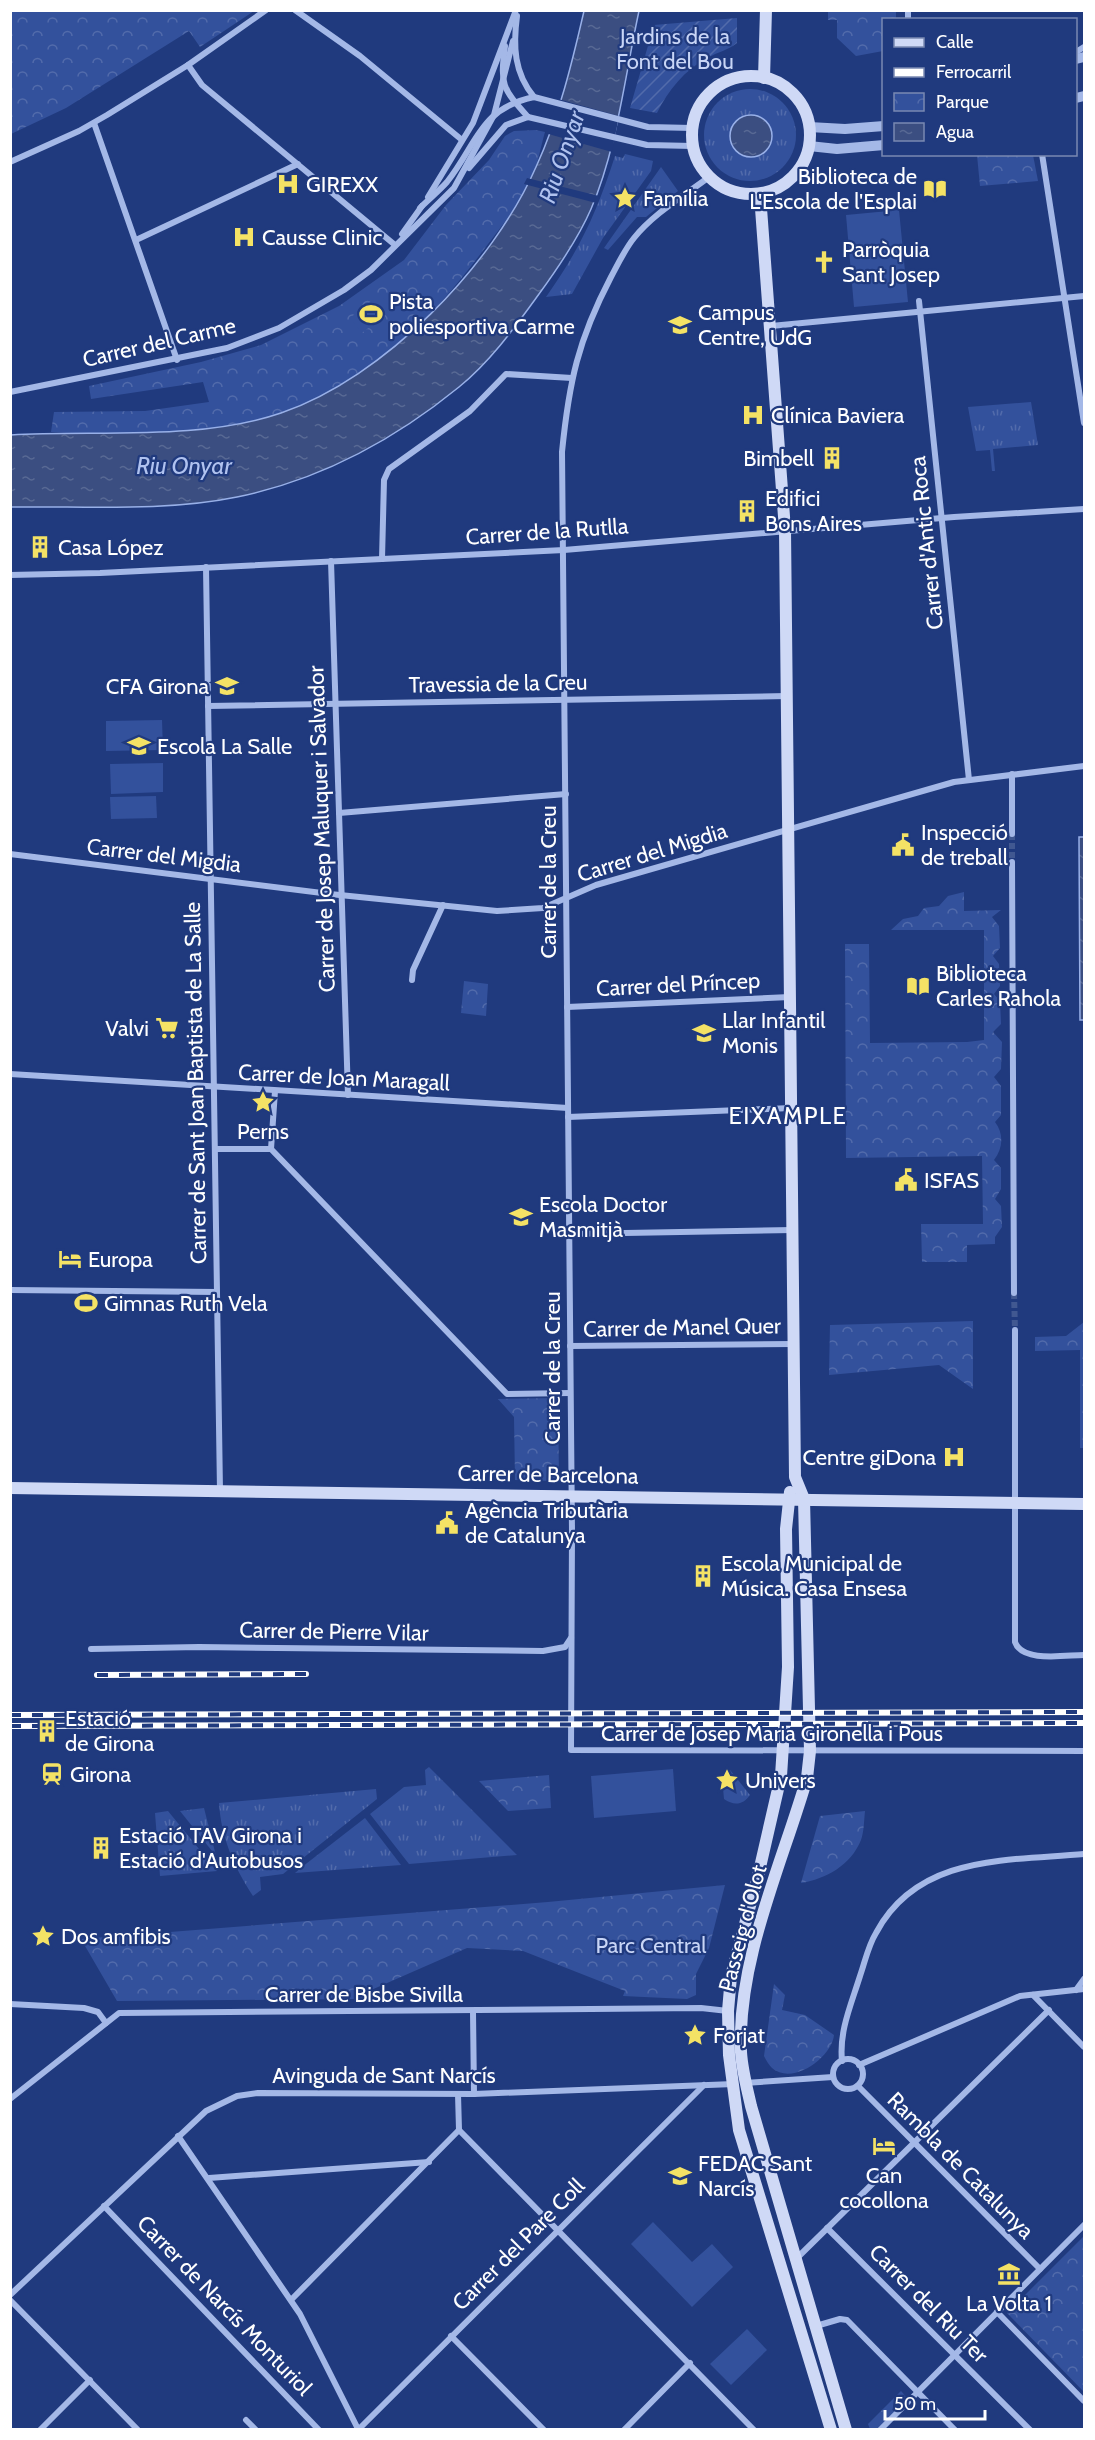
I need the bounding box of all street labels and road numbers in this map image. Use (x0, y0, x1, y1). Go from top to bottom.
street label: Carrer del Carme (80, 312, 238, 373)
street label: Carrer d'Antic Roca (904, 455, 949, 631)
street label: Carrer de la Rutlla (465, 512, 630, 551)
street label: Carrer de Josep Maluquer i Salvador (302, 665, 341, 993)
street label: Travessia de la Creu (408, 668, 588, 699)
street label: Carrer de la Creu (535, 806, 562, 958)
street label: Carrer del Migdia (574, 817, 731, 888)
street label: Carrer del Migdia (85, 833, 243, 878)
street label: Carrer de Sant Joan Baptista de La Salle (179, 902, 212, 1264)
street label: Carrer del Príncep (595, 967, 761, 1002)
street label: Carrer de Joan Maragall (237, 1058, 451, 1097)
street label: Carrer de la Creu (539, 1292, 566, 1444)
street label: Carrer de Manel Quer (583, 1312, 781, 1343)
street label: Carrer de Barcelona (457, 1459, 639, 1490)
street label: Carrer de Pierre Vilar (239, 1616, 429, 1647)
street label: Carrer de Josep Maria Gironella i Pous (601, 1720, 943, 1747)
street label: Passeig d'Olot (713, 1861, 773, 1994)
street label: Carrer de Bisbe Sivilla (265, 1981, 464, 2008)
street label: Avinguda de Sant Narcís (272, 2062, 496, 2089)
street label: Rambla de Catalunya (882, 2086, 1040, 2245)
street label: Carrer del Pare Coll (447, 2172, 591, 2316)
street label: Carrer de Narcís Monturiol (131, 2210, 318, 2402)
street label: Carrer del Riu Ter (864, 2238, 994, 2368)

